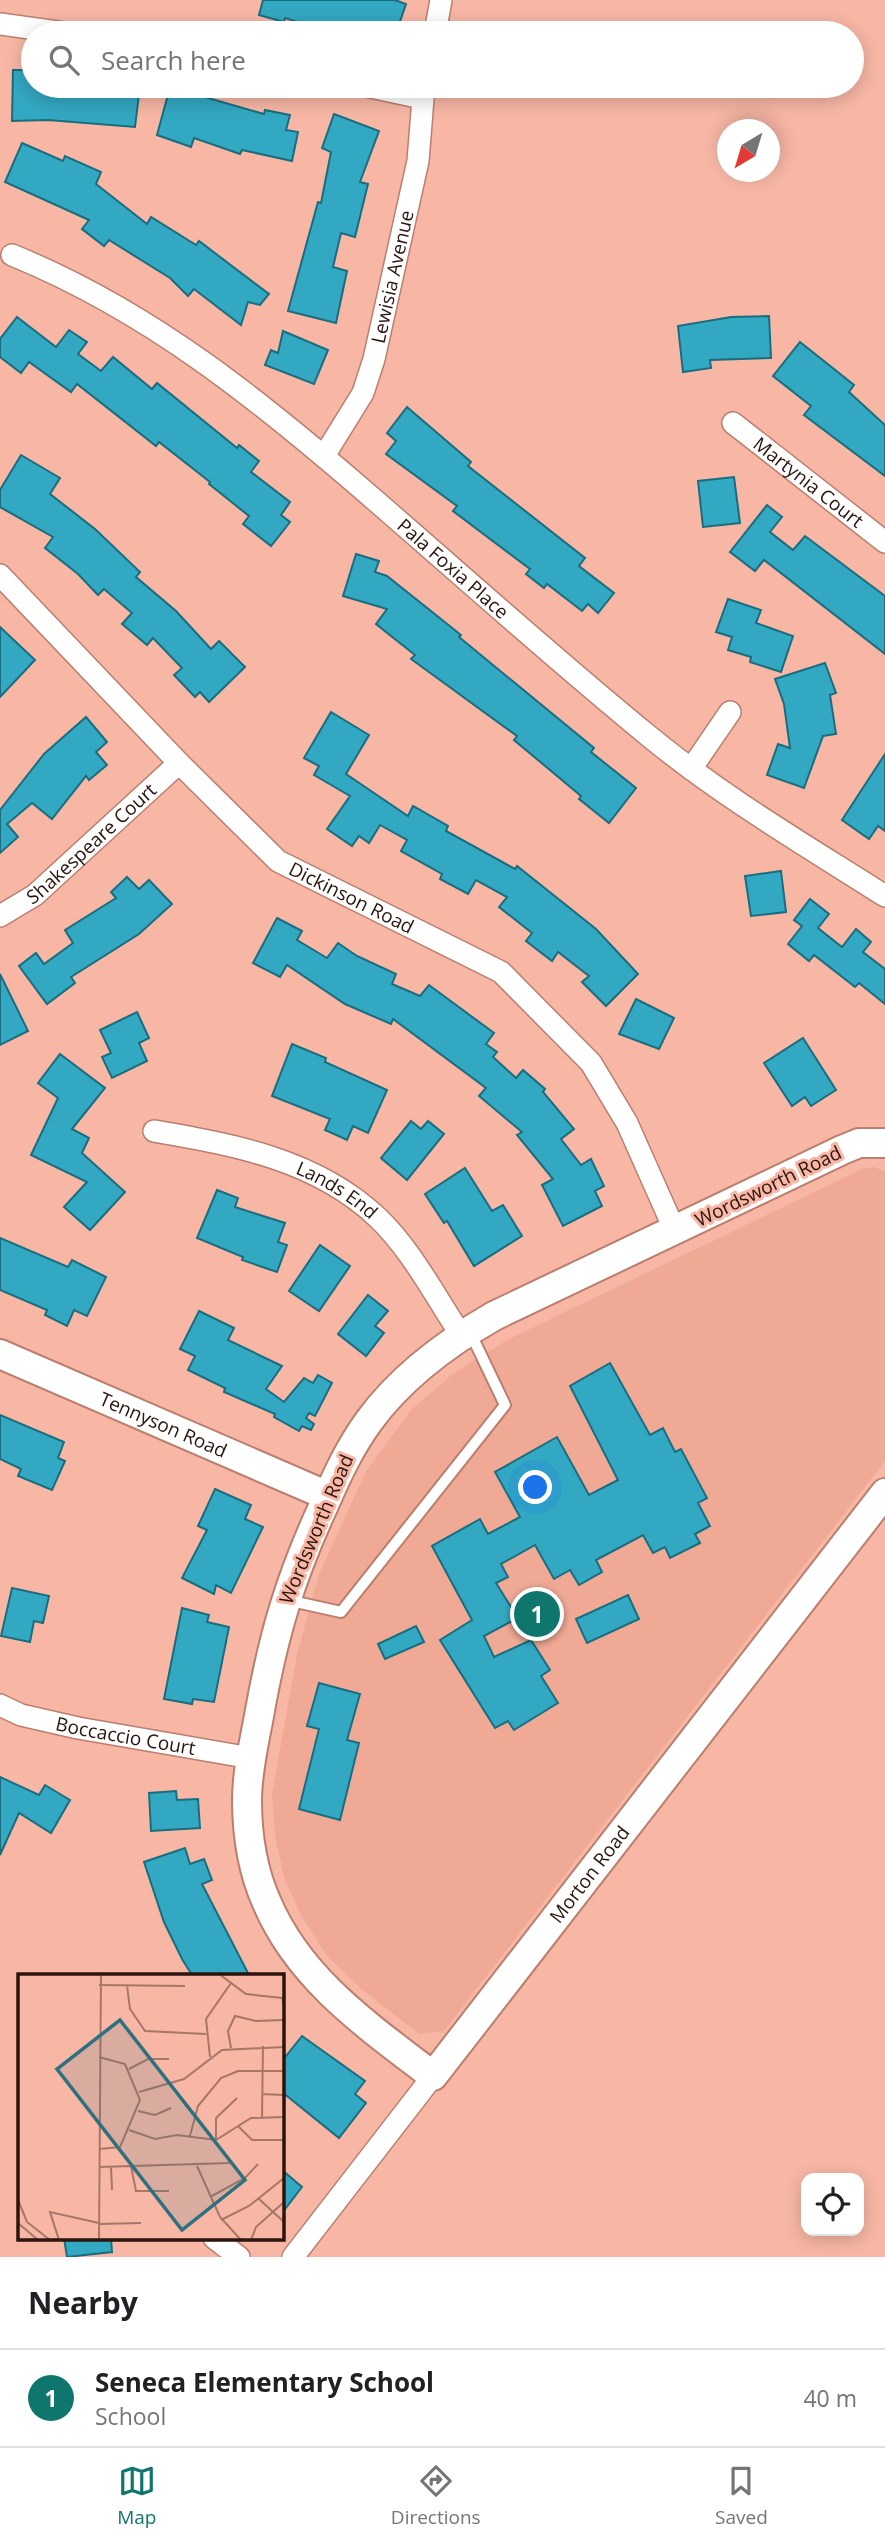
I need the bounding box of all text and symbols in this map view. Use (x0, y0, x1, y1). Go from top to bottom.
search box (21, 21, 864, 98)
icon: search (45, 41, 83, 79)
text: Search here (101, 42, 246, 78)
north arrow (717, 119, 780, 182)
street label: Lewisia Avenue (365, 208, 420, 346)
street label: Martynia Court (748, 431, 869, 534)
street label: Pala Foxia Place (392, 512, 515, 625)
street label: Shakespeare Court (22, 777, 162, 910)
street label: Dickinson Road (285, 856, 418, 940)
street label: Wordsworth Road (690, 1139, 846, 1233)
street label: Lands End (292, 1155, 383, 1225)
street label: Tennyson Road (96, 1386, 231, 1464)
street label: Wordsworth Road (273, 1450, 359, 1608)
your location (518, 1470, 552, 1504)
pin: 1 (514, 1588, 560, 1640)
street label: Boccaccio Court (53, 1710, 198, 1761)
street label: Morton Road (543, 1820, 635, 1928)
inset map (18, 1974, 284, 2240)
map controls (801, 2173, 864, 2236)
button: locate (801, 2173, 864, 2236)
text: Nearby (28, 2282, 138, 2323)
text: Seneca Elementary School (95, 2364, 434, 2400)
text: 1 (44, 2382, 58, 2414)
text: 40 m (803, 2382, 857, 2414)
text: School (95, 2400, 166, 2432)
tab: Map (117, 2462, 156, 2530)
tab: Directions (391, 2462, 481, 2530)
tab: Saved (715, 2462, 768, 2530)

